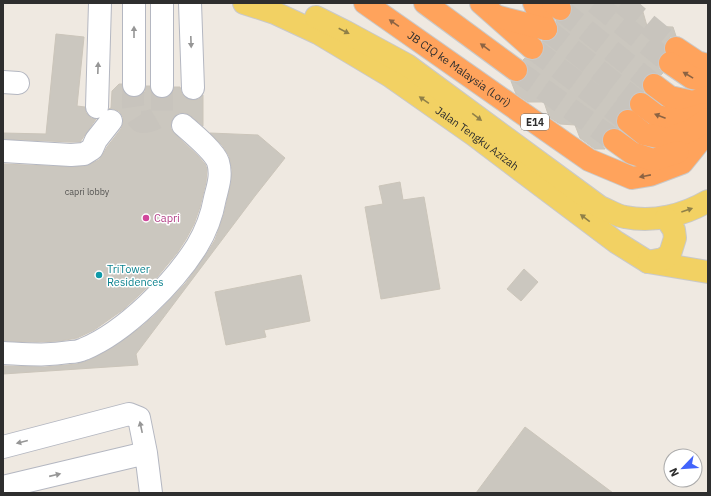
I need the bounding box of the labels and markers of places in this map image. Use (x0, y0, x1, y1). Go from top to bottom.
place label: Capri (154, 211, 180, 225)
marker: Capri (141, 213, 151, 223)
place label: TriTower Residences (107, 262, 164, 289)
marker: TriTower Residences (94, 270, 104, 280)

